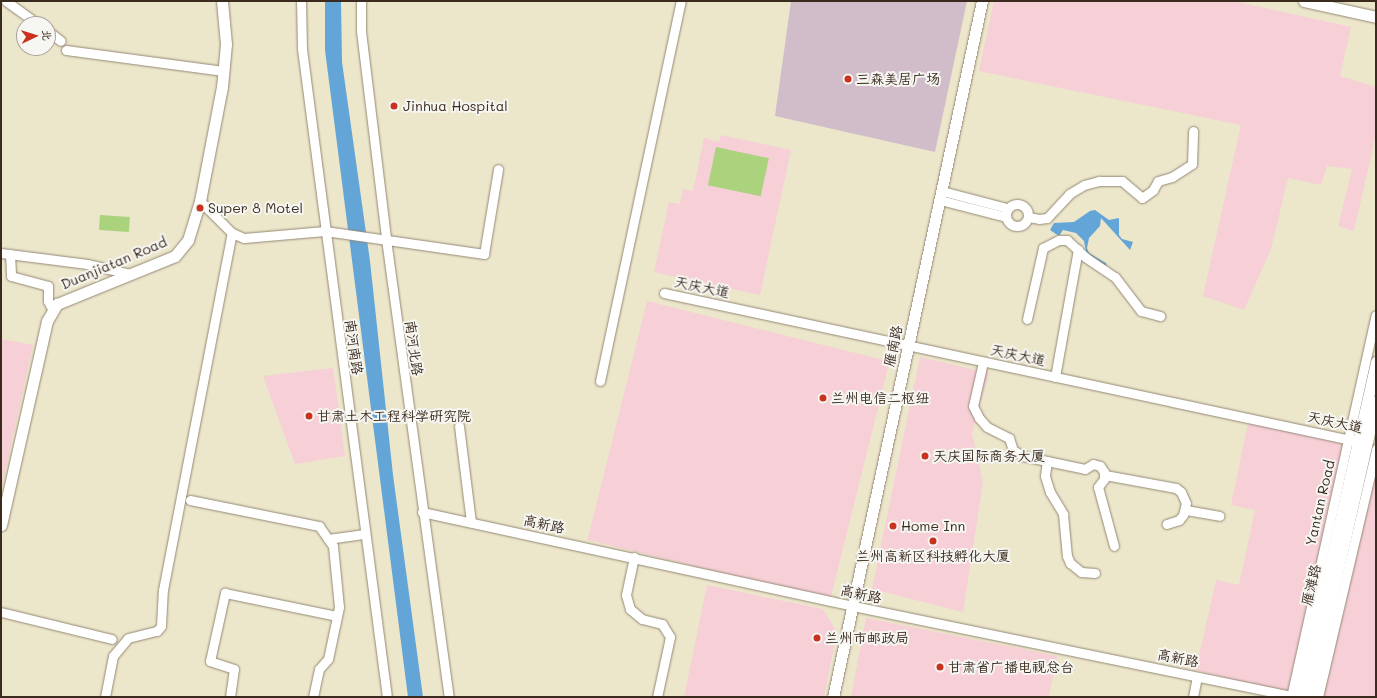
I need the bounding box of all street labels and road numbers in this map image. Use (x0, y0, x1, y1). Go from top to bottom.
street label: Duanjiatan Road (58, 233, 170, 293)
street label: 天庆大道 (673, 273, 731, 301)
street label: 南河南路 (342, 318, 366, 376)
street label: 南河北路 (402, 319, 426, 377)
street label: 雁南路 (880, 324, 906, 368)
street label: 天庆大道 (989, 341, 1047, 369)
street label: 天庆大道 (1306, 408, 1364, 436)
street label: Yantan Road (1302, 458, 1338, 548)
street label: 高新路 (522, 511, 566, 537)
street label: 雁滩路 (1298, 563, 1324, 607)
street label: 高新路 (839, 581, 883, 607)
street label: 高新路 (1156, 646, 1200, 670)

